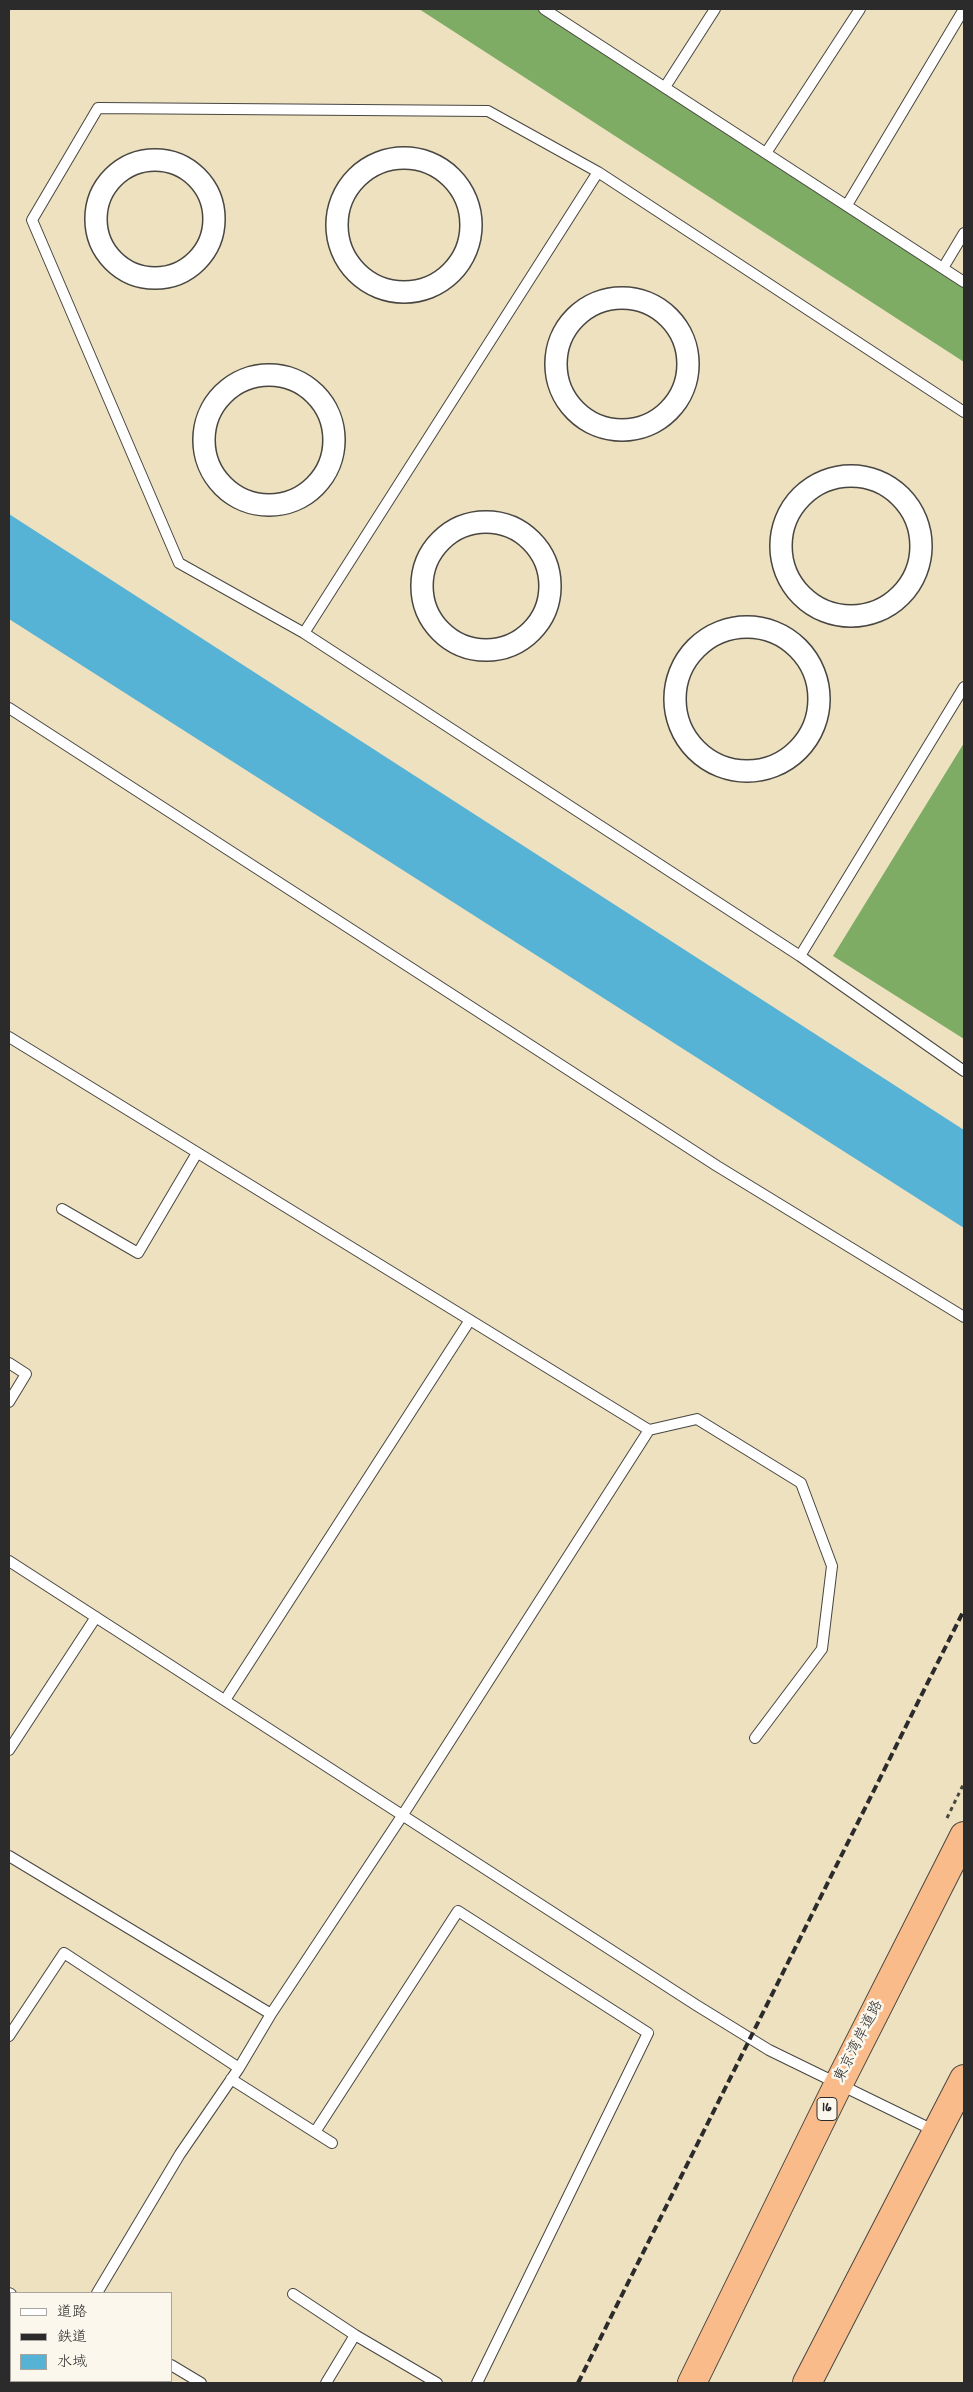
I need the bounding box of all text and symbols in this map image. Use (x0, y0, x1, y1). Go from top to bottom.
street label: 東京湾岸道路 (832, 1998, 888, 2086)
road number: 16 (817, 2098, 837, 2120)
legend (10, 2292, 172, 2382)
text: 道路 (57, 2302, 87, 2324)
text: 鉄道 (57, 2327, 87, 2349)
text: 水域 (57, 2352, 87, 2374)

